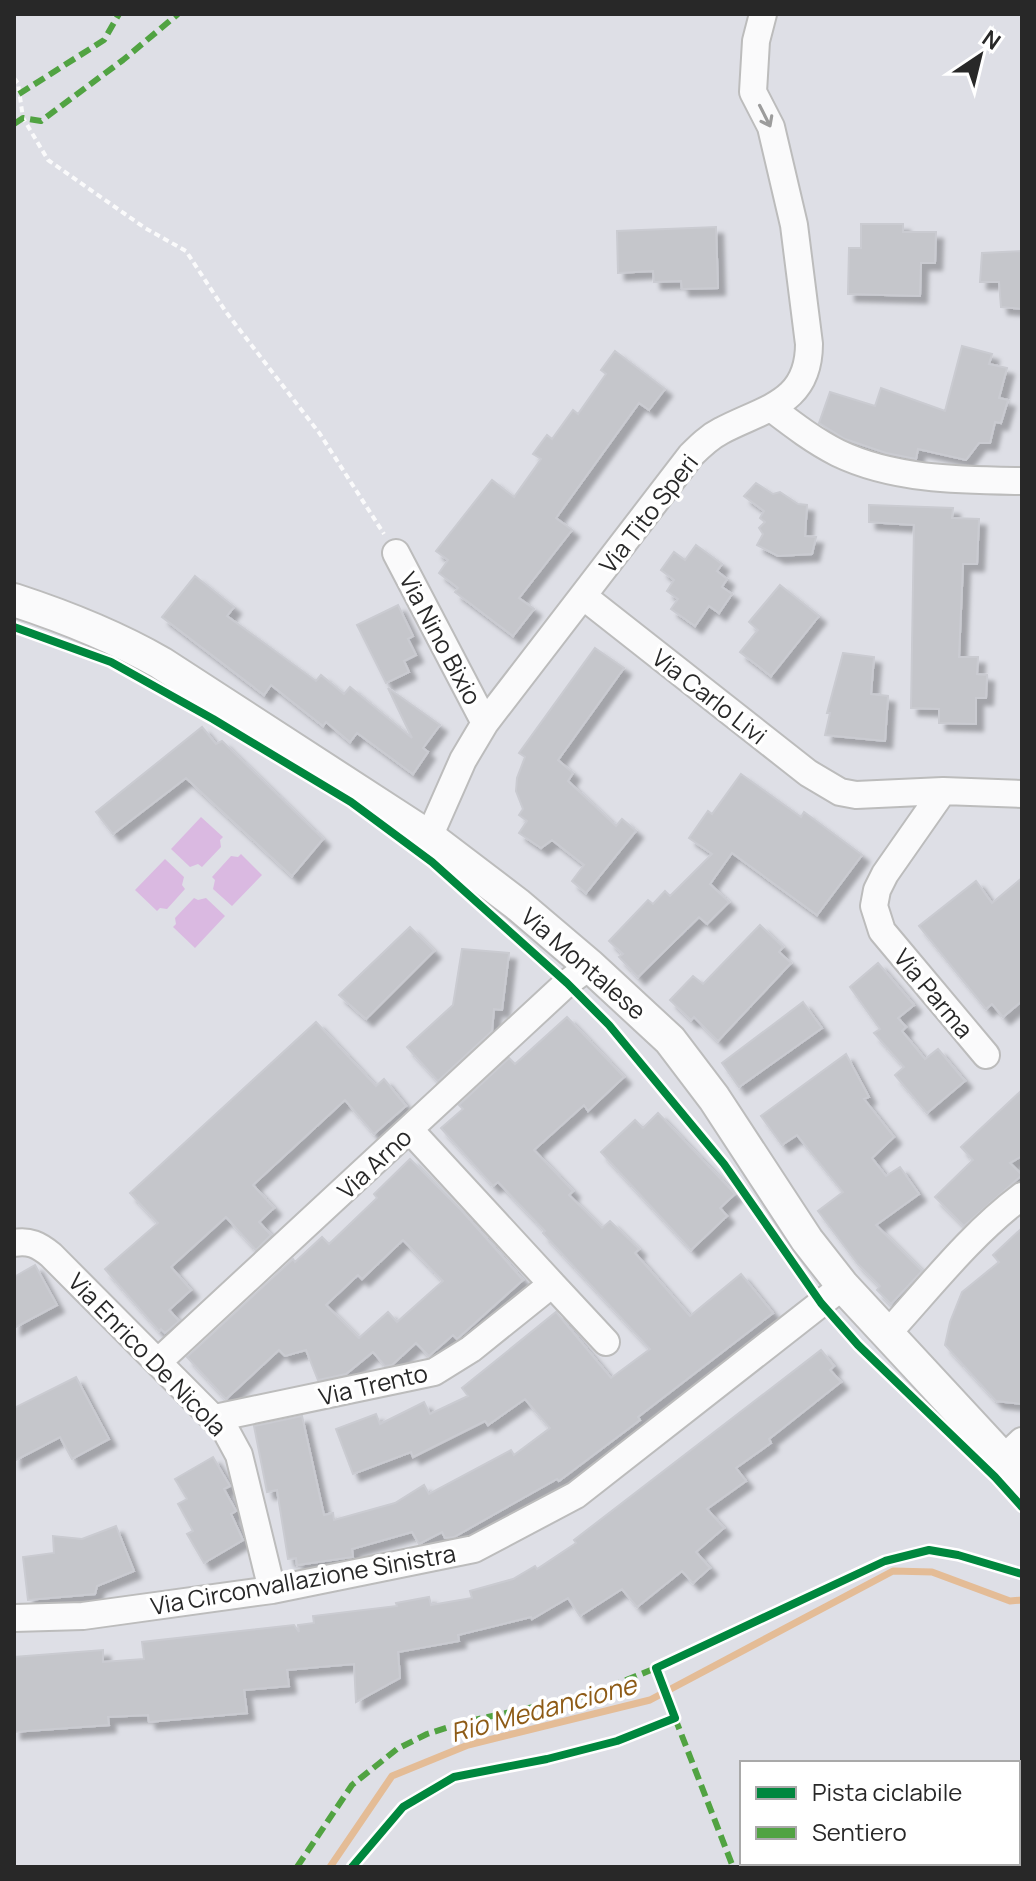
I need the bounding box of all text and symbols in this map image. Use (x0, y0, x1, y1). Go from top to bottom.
north arrow (940, 16, 1020, 96)
text: N (976, 23, 1007, 56)
one-way arrow (758, 104, 774, 127)
street label: Via Tito Speri (591, 446, 705, 580)
street label: Via Nino Bixio (392, 566, 490, 710)
street label: Via Carlo Livi (646, 641, 774, 751)
street label: Via Montalese (514, 900, 654, 1026)
street label: Via Parma (887, 941, 981, 1045)
street label: Via Arno (330, 1120, 418, 1206)
street label: Via Enrico De Nicola (61, 1265, 235, 1443)
street label: Via Trento (315, 1355, 431, 1413)
street label: Via Circonvallazione Sinistra (148, 1536, 458, 1622)
water label: Rio Medancione (446, 1665, 642, 1750)
legend (740, 1761, 1020, 1865)
text: Pista ciclabile (812, 1775, 962, 1808)
text: Sentiero (812, 1815, 907, 1848)

